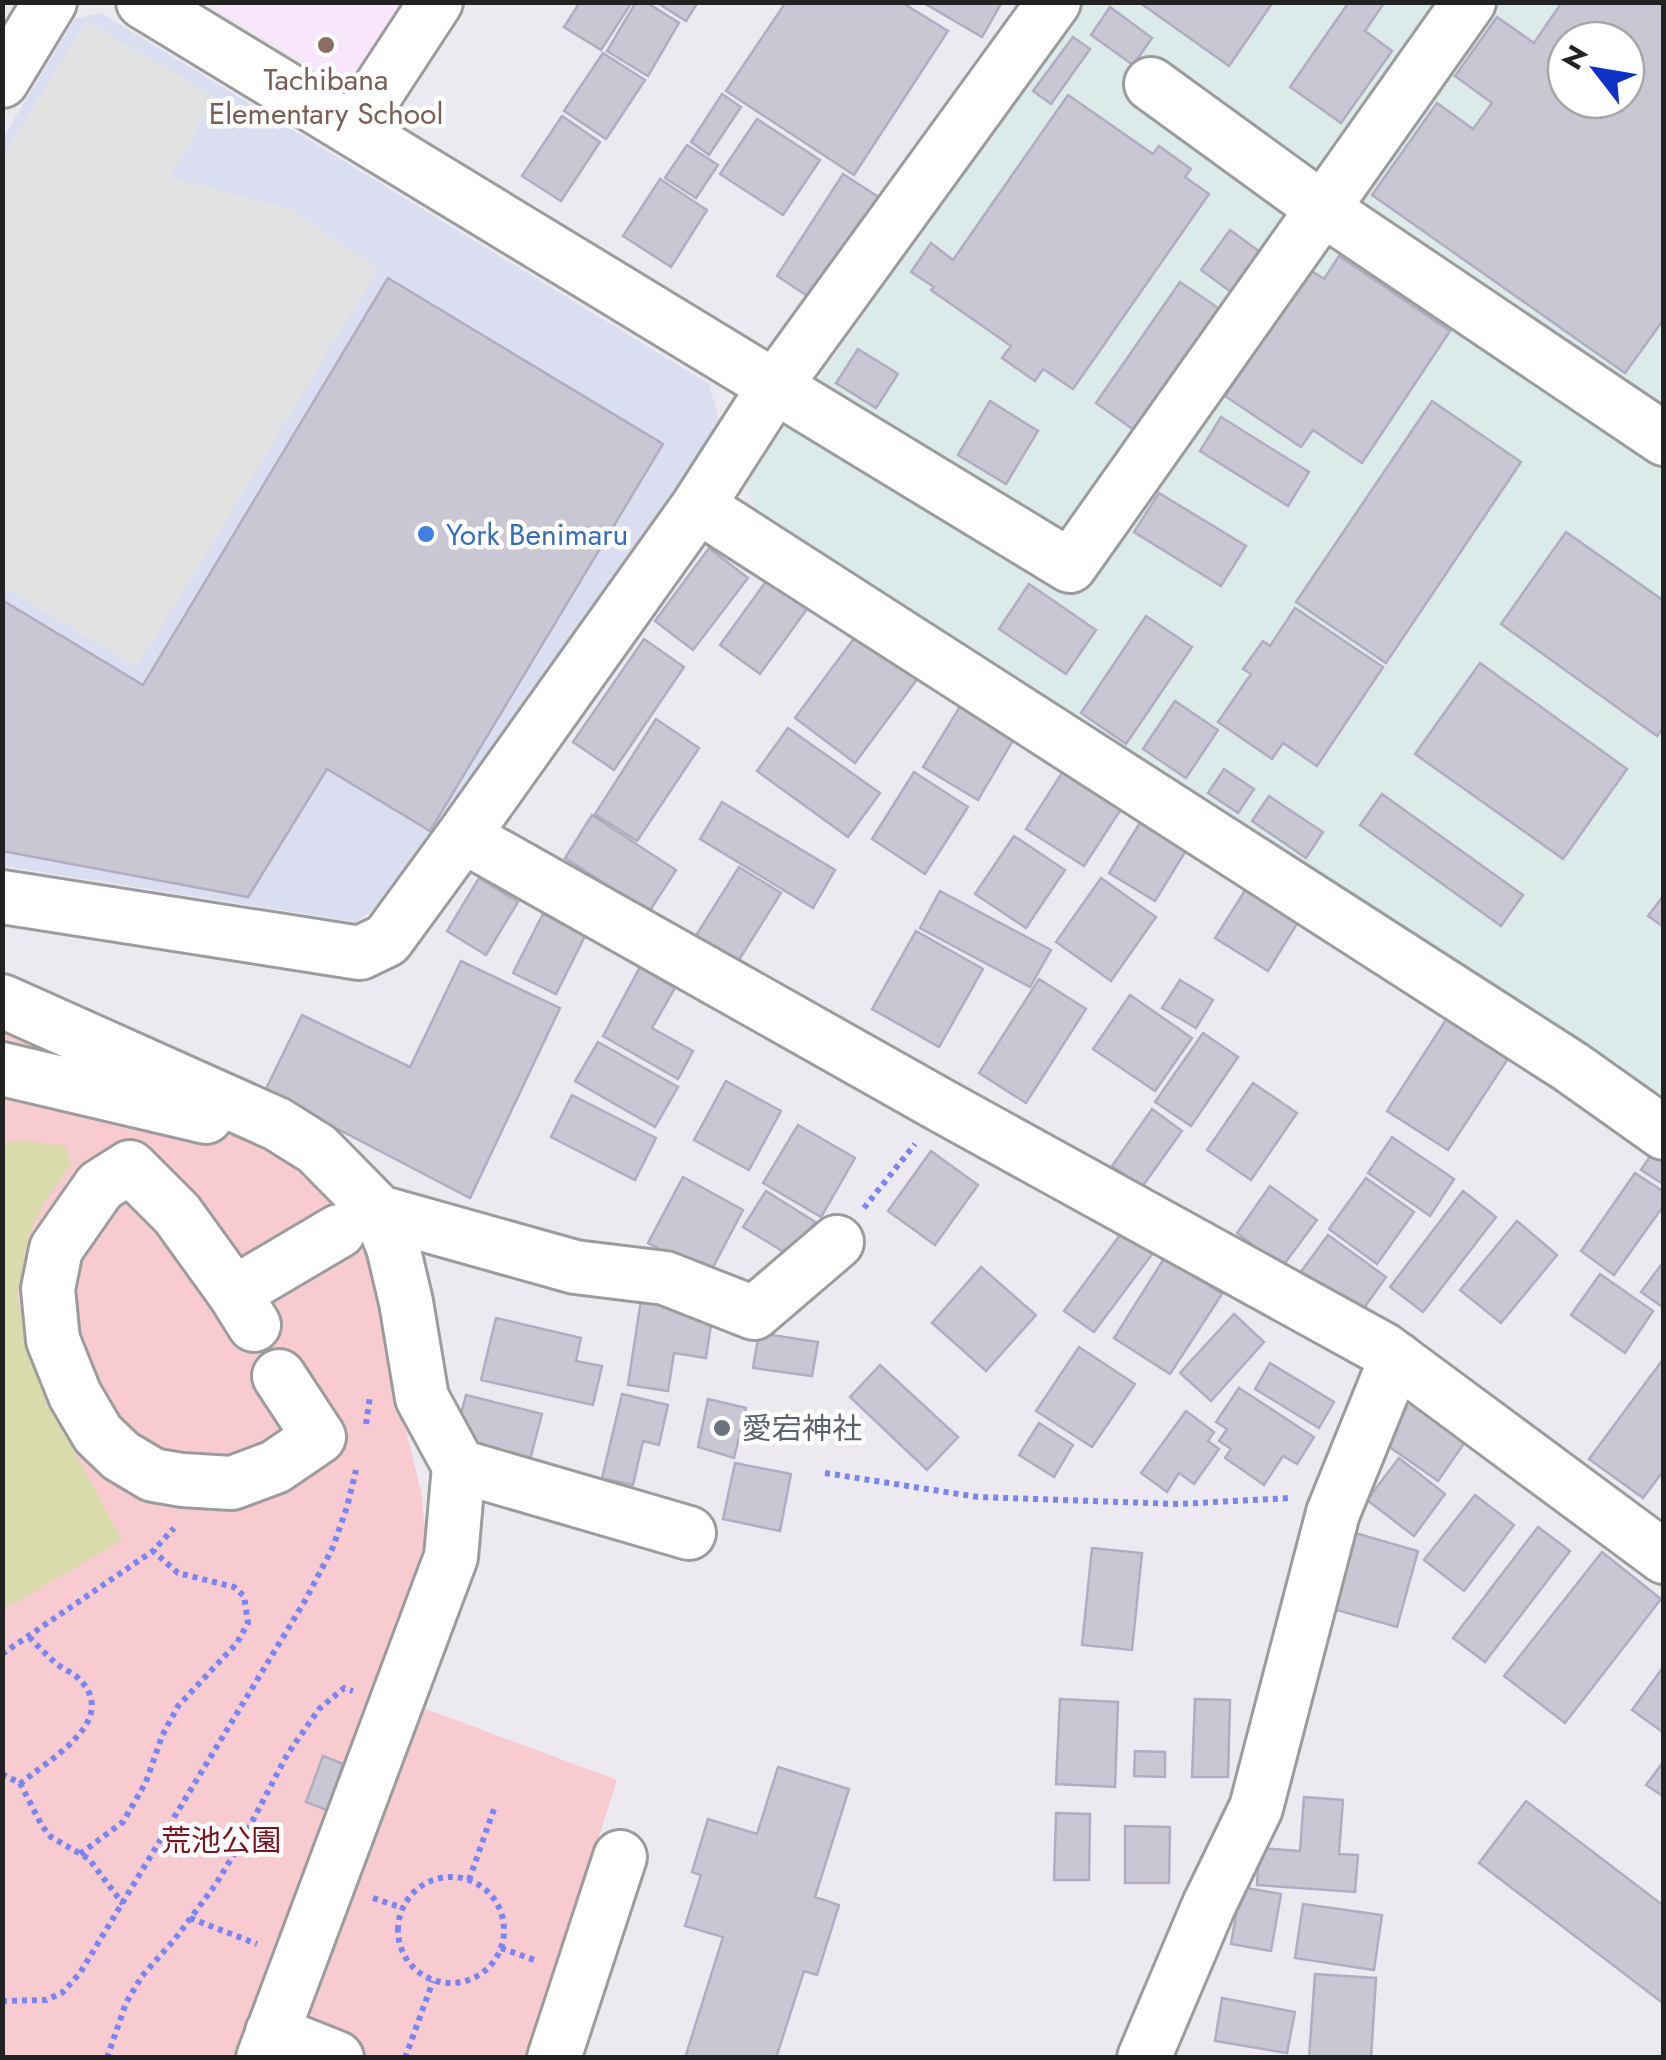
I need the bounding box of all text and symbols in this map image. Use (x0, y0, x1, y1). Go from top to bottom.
north arrow (1546, 20, 1646, 120)
marker: Tachibana Elementary School (315, 34, 337, 56)
text: N (1552, 37, 1598, 77)
place label: Tachibana Elementary School (209, 58, 443, 135)
place label: York Benimaru (446, 513, 628, 556)
marker: York Benimaru (415, 523, 437, 545)
place label: 愛宕神社 (742, 1407, 862, 1450)
marker: 愛宕神社 (711, 1417, 733, 1439)
park label: 荒池公園 (161, 1819, 281, 1862)

